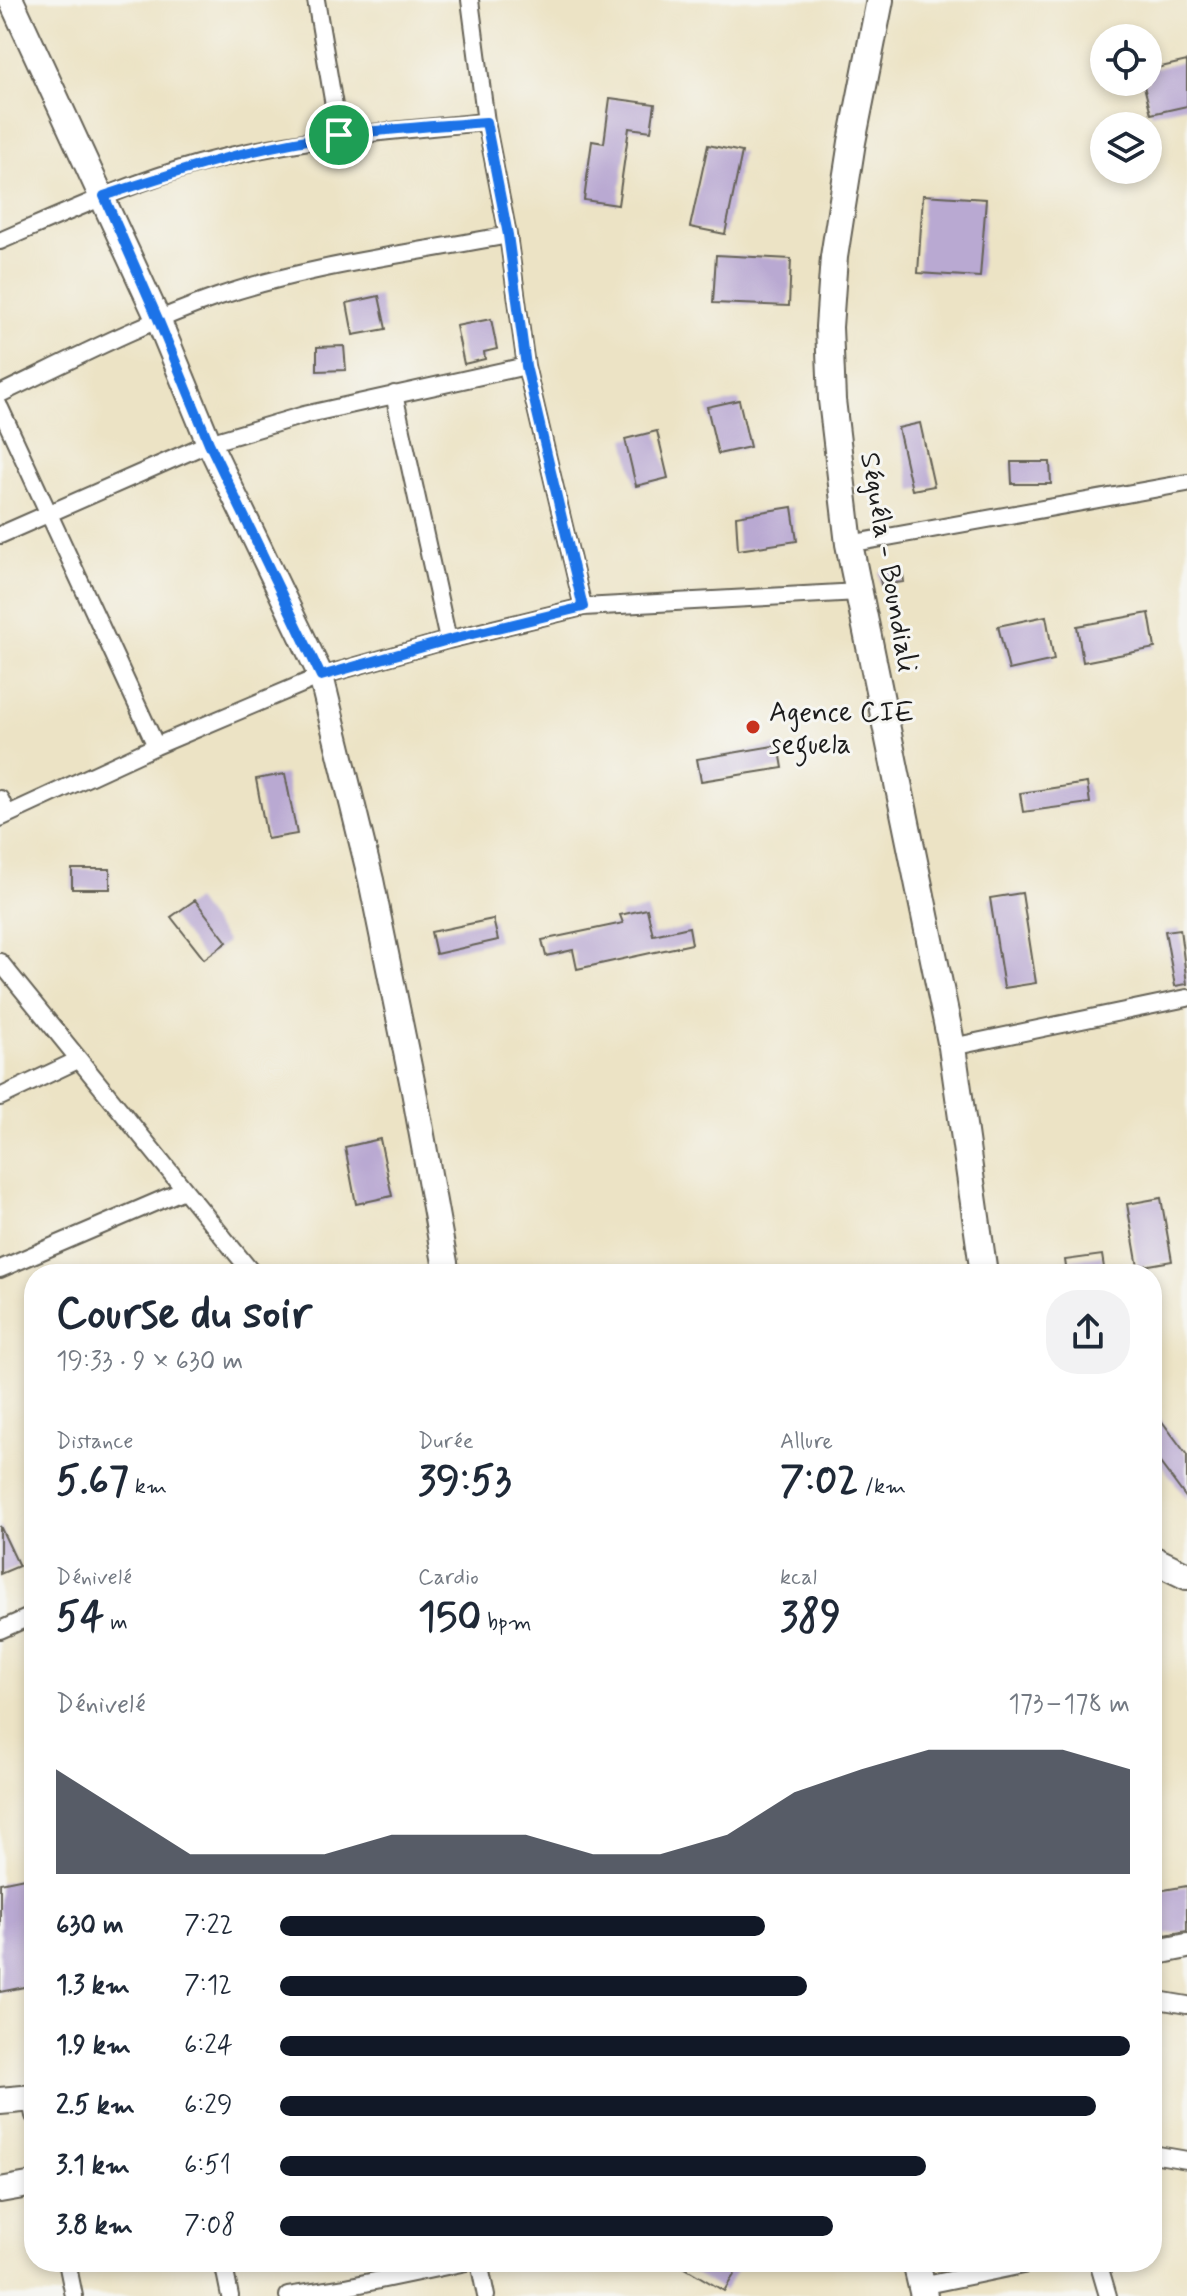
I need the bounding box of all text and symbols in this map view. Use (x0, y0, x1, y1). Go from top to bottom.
map controls (1090, 24, 1162, 184)
button: locate (1090, 24, 1162, 96)
pin (305, 101, 373, 169)
button: layers (1090, 112, 1162, 184)
icon: arrive (317, 113, 361, 157)
street label: Séguéla - Boundiali (850, 450, 925, 675)
place label: Agence CIE seguela (769, 695, 914, 767)
marker: Agence CIE seguela (744, 718, 762, 736)
text: Course du soir (56, 1286, 312, 1344)
button: share (1046, 1290, 1130, 1374)
text: 19:33 · 9 × 630 m (56, 1345, 243, 1379)
text: Distance (56, 1428, 133, 1456)
text: Durée (418, 1428, 473, 1456)
text: Allure (780, 1428, 833, 1456)
text: 5.67 (56, 1456, 129, 1508)
text: 39:53 (418, 1456, 512, 1508)
text: 7:02 (780, 1456, 858, 1508)
text: km (129, 1473, 167, 1501)
text: /km (858, 1473, 906, 1501)
text: Dénivelé (56, 1564, 132, 1592)
text: Cardio (418, 1564, 479, 1592)
text: kcal (780, 1564, 817, 1592)
text: 54 (56, 1592, 104, 1644)
text: 150 (418, 1592, 481, 1644)
text: 389 (780, 1592, 841, 1644)
text: m (104, 1609, 128, 1637)
text: bpm (481, 1609, 532, 1637)
text: Dénivelé (56, 1688, 146, 1722)
text: 173–178 m (1008, 1688, 1130, 1722)
text: 630 m (56, 1909, 124, 1943)
text: 7:22 (184, 1909, 233, 1943)
text: 1.3 km (56, 1969, 130, 2003)
text: 7:12 (184, 1969, 232, 2003)
text: 1.9 km (56, 2029, 131, 2063)
text: 6:24 (184, 2029, 233, 2063)
text: 2.5 km (56, 2089, 135, 2123)
text: 6:29 (184, 2089, 233, 2123)
text: 3.1 km (56, 2149, 130, 2183)
text: 6:51 (184, 2149, 231, 2183)
text: 3.8 km (56, 2209, 133, 2243)
text: 7:08 (184, 2209, 236, 2243)

